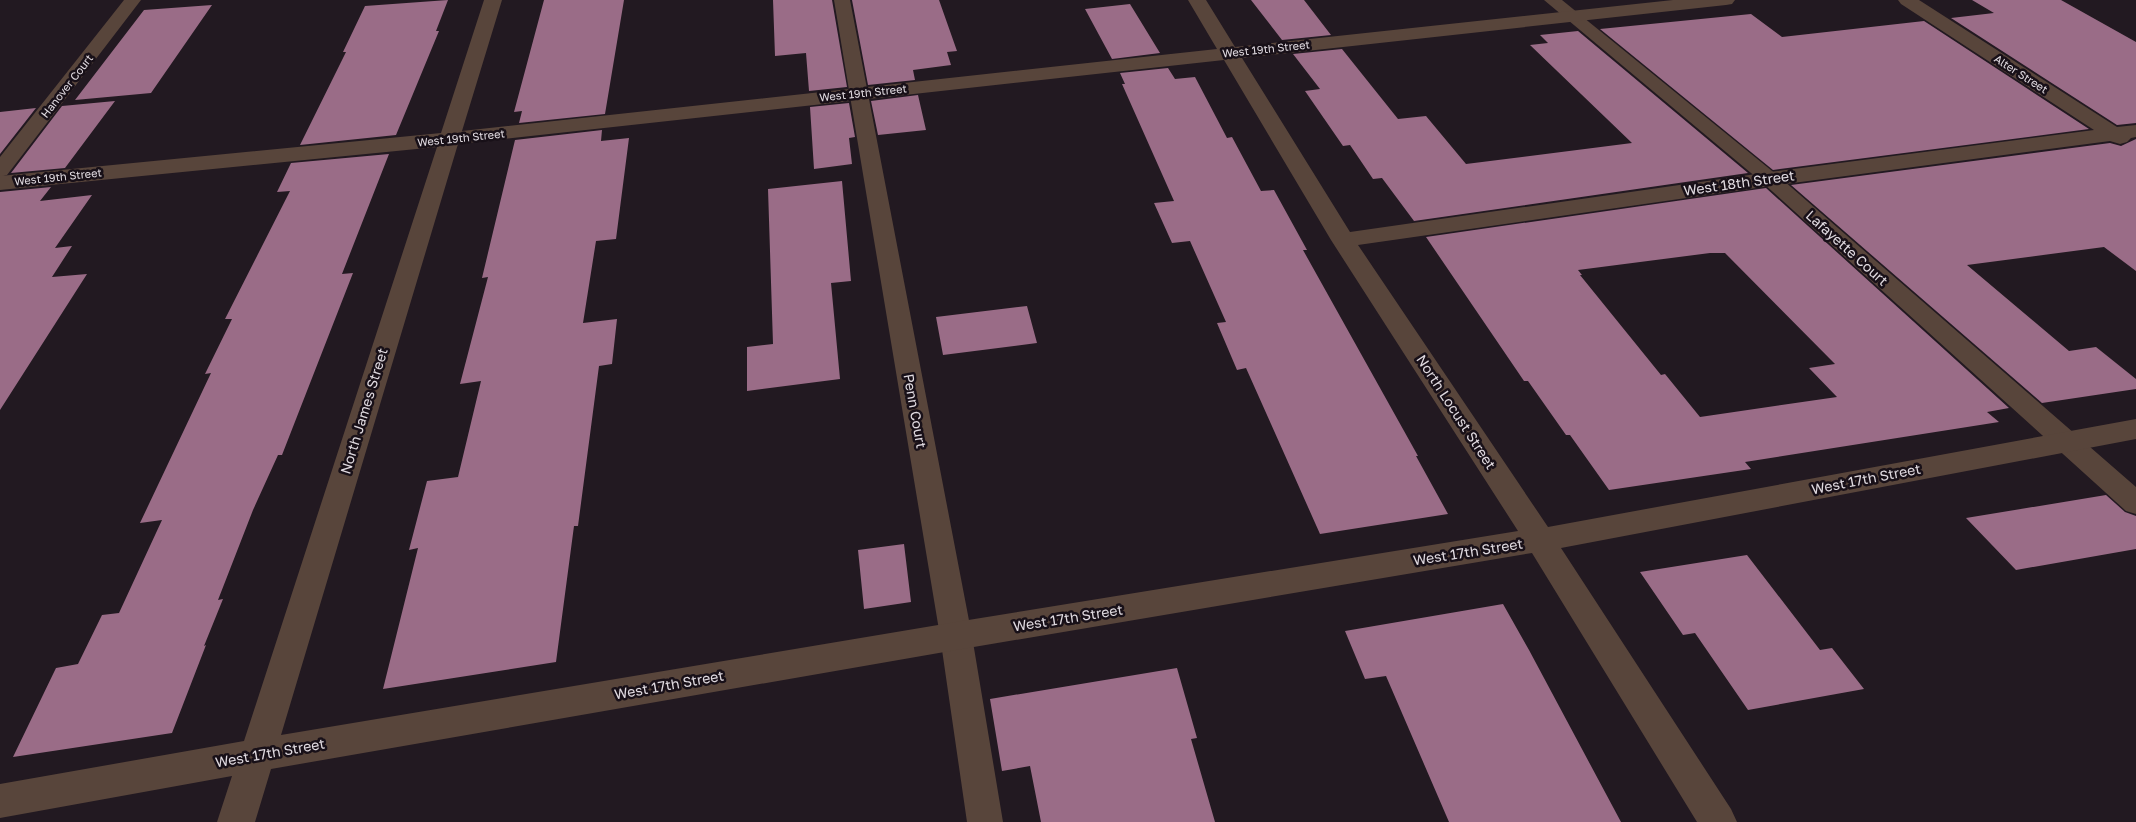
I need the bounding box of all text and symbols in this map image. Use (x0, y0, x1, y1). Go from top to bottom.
street label: West 19th Street (1222, 37, 1310, 60)
street label: Hanover Court (38, 51, 95, 120)
street label: Alter Street (1992, 52, 2050, 96)
street label: West 19th Street (819, 81, 907, 104)
street label: West 19th Street (417, 126, 505, 149)
street label: West 19th Street (14, 165, 102, 188)
street label: West 18th Street (1682, 166, 1796, 199)
street label: Lafayette Court (1803, 206, 1892, 289)
street label: North James Street (336, 346, 391, 476)
street label: North Locust Street (1413, 351, 1500, 472)
street label: Penn Court (901, 372, 930, 450)
street label: West 17th Street (1810, 460, 1922, 497)
street label: West 17th Street (1412, 534, 1524, 569)
street label: West 17th Street (1012, 600, 1124, 635)
street label: West 17th Street (613, 667, 725, 703)
street label: West 17th Street (214, 735, 326, 771)

